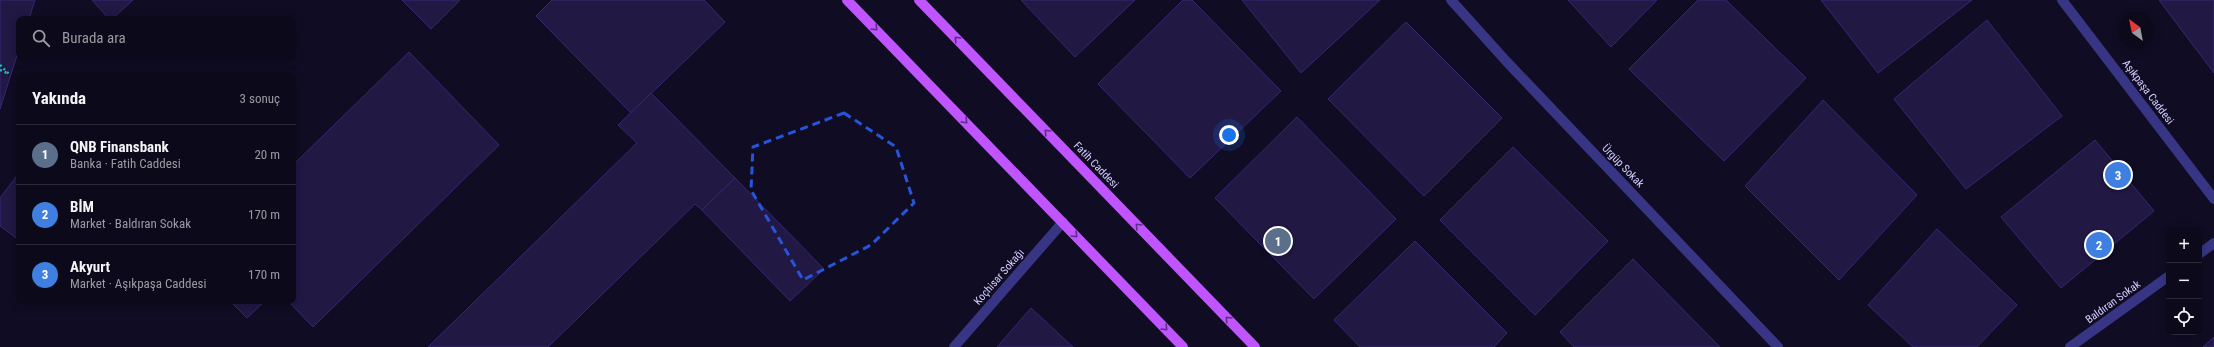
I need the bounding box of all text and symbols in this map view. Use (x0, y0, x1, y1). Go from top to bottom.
north arrow (2118, 12, 2154, 48)
search box (16, 16, 296, 60)
one-way arrow (870, 23, 877, 31)
icon: search (30, 27, 52, 49)
text: Burada ara (62, 29, 126, 47)
one-way arrow (954, 36, 961, 44)
street label: Aşıkpaşa Caddesi (2119, 57, 2177, 127)
text: Yakında (32, 88, 86, 108)
text: 3 sonuç (240, 91, 280, 106)
one-way arrow (960, 116, 968, 124)
your location (1219, 125, 1239, 145)
one-way arrow (1044, 129, 1052, 137)
text: QNB Finansbank (70, 138, 169, 156)
street label: Fatih Caddesi (1071, 139, 1121, 191)
street label: Ürgüp Sokak (1599, 142, 1647, 190)
text: 1 (42, 147, 48, 162)
text: 20 m (254, 147, 280, 162)
text: Banka · Fatih Caddesi (70, 156, 181, 171)
pin: 3 (2105, 160, 2131, 190)
text: BİM (70, 198, 94, 216)
text: 2 (42, 207, 48, 222)
text: 170 m (248, 207, 280, 222)
text: Market · Baldıran Sokak (70, 216, 191, 231)
one-way arrow (1135, 223, 1143, 231)
pin: 1 (1265, 226, 1291, 256)
map controls (2166, 227, 2202, 335)
button: + (2166, 227, 2202, 263)
one-way arrow (1070, 230, 1078, 238)
pin: 2 (2086, 230, 2112, 260)
street label: Koçhisar Sokağı (971, 246, 1027, 308)
text: Akyurt (70, 258, 110, 276)
button: − (2166, 263, 2202, 299)
text: 3 (42, 267, 48, 282)
text: 170 m (248, 267, 280, 282)
text: Market · Aşıkpaşa Caddesi (70, 276, 206, 291)
street label: Baldıran Sokak (2083, 278, 2143, 326)
button: locate (2166, 299, 2202, 335)
one-way arrow (1225, 316, 1233, 324)
one-way arrow (1160, 324, 1167, 331)

